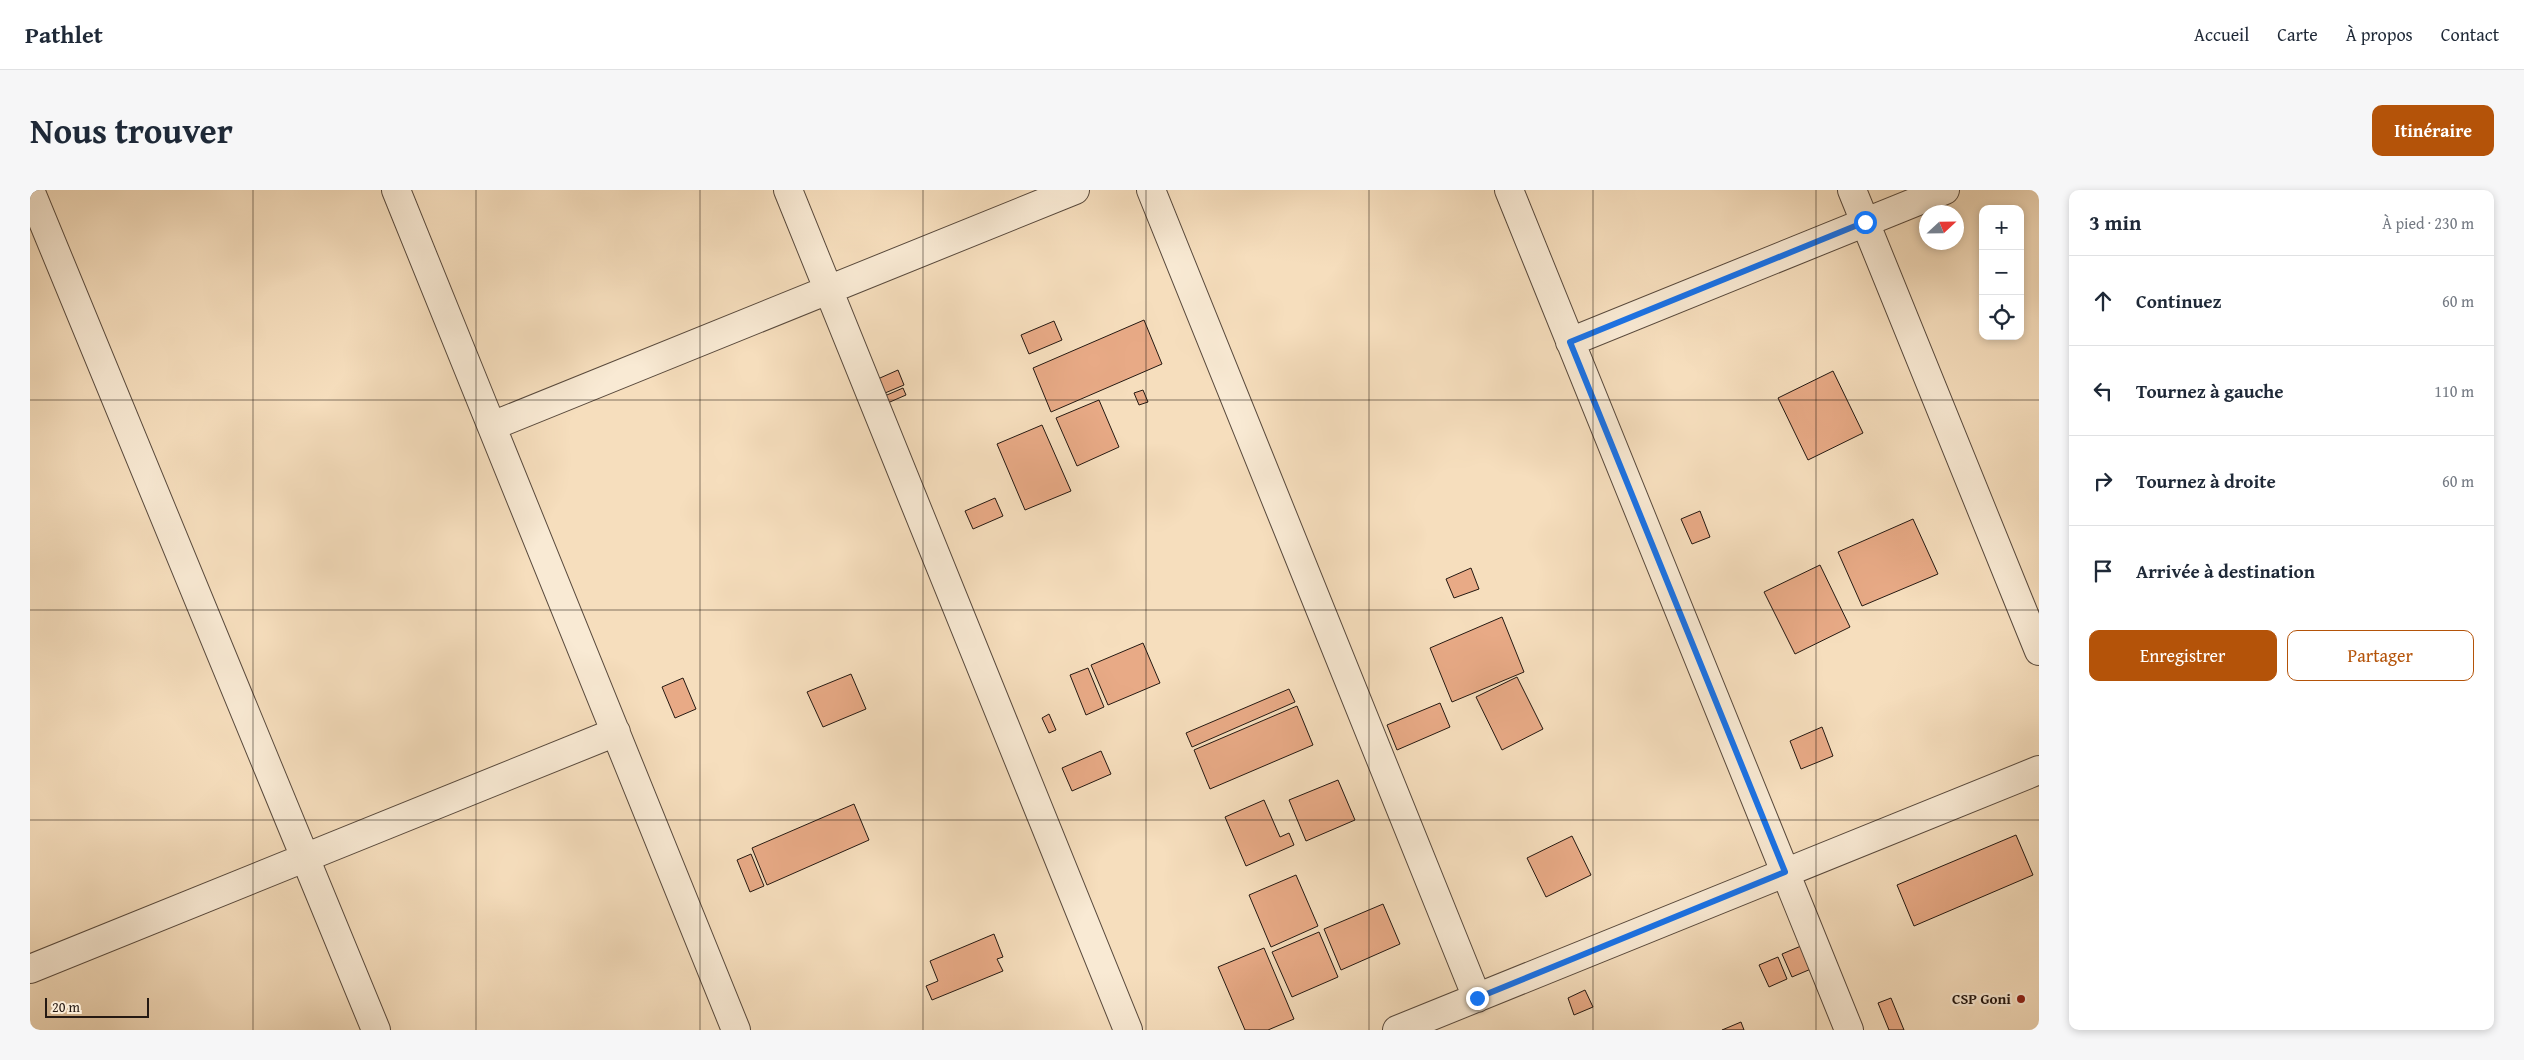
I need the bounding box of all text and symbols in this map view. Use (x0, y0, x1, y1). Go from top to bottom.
text: Pathlet (25, 17, 103, 52)
text: Accueil (2194, 21, 2249, 48)
text: Carte (2277, 21, 2318, 48)
text: À propos (2346, 21, 2413, 48)
text: Contact (2441, 21, 2499, 48)
text: Nous trouver (30, 105, 233, 156)
button: Itinéraire (2372, 105, 2494, 156)
north arrow (1919, 205, 1964, 250)
map controls (1979, 205, 2024, 340)
button: + (1979, 205, 2024, 250)
text: 3 min (2089, 207, 2141, 238)
route start (1854, 211, 1877, 234)
text: À pied · 230 m (2382, 211, 2474, 235)
button: − (1979, 250, 2024, 295)
icon: ahead (2089, 287, 2117, 315)
text: Continuez (2136, 287, 2222, 315)
text: 60 m (2442, 289, 2474, 313)
button: locate (1979, 295, 2024, 340)
icon: left (2089, 377, 2117, 405)
text: Tournez à gauche (2136, 377, 2284, 405)
text: 110 m (2434, 379, 2474, 403)
icon: right (2089, 467, 2117, 495)
text: Tournez à droite (2136, 467, 2276, 495)
text: 60 m (2442, 469, 2474, 493)
icon: arrive (2089, 557, 2117, 585)
text: Arrivée à destination (2136, 557, 2315, 585)
button: Enregistrer (2089, 630, 2277, 681)
button: Partager (2287, 630, 2474, 681)
route end (1466, 987, 1489, 1010)
place label: CSP Goni (1952, 988, 2011, 1009)
marker: CSP Goni (2015, 993, 2027, 1005)
scale bar (45, 995, 149, 1018)
text: 20 m (52, 997, 80, 1017)

